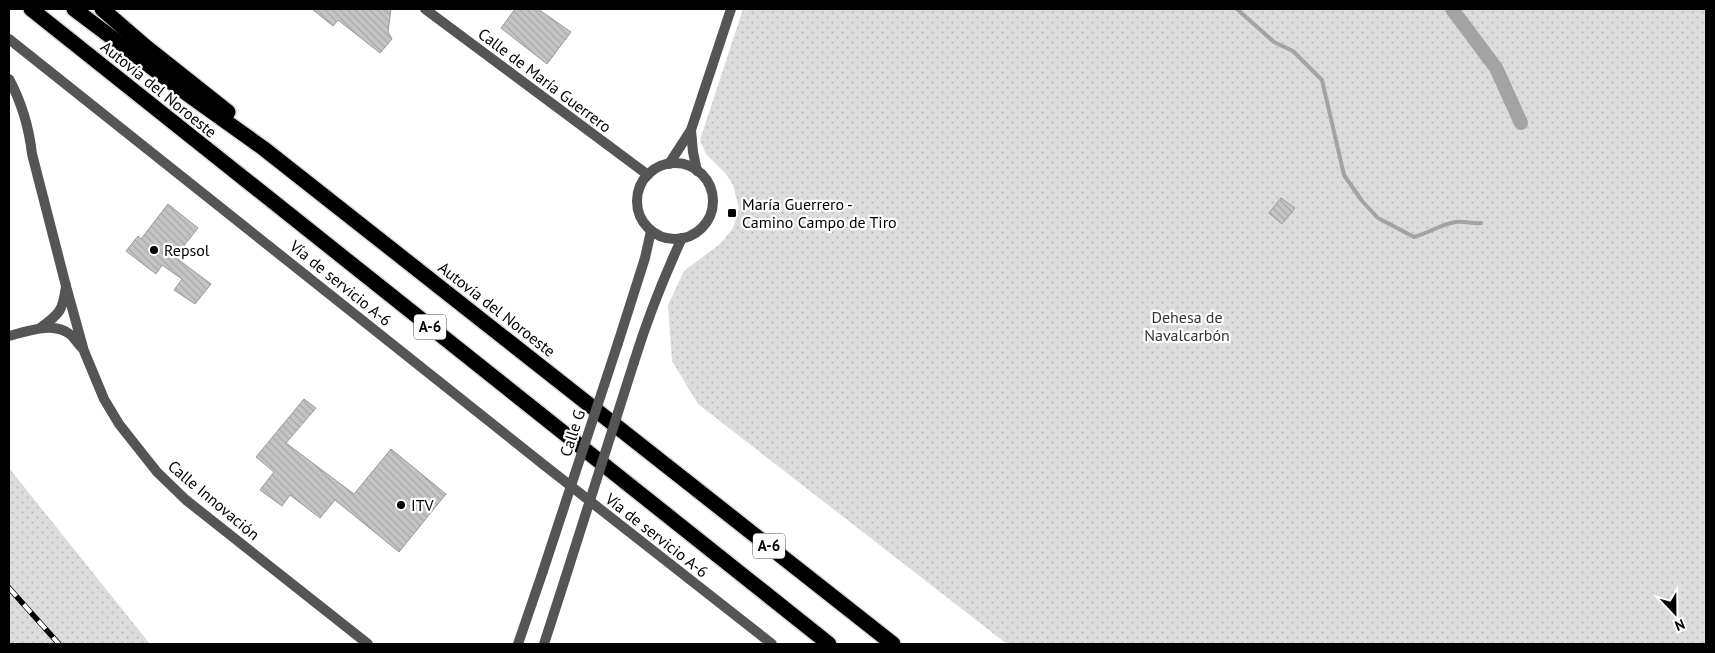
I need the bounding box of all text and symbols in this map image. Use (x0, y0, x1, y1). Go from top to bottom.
street label: Calle de María Guerrero (474, 23, 616, 137)
street label: Autovía del Noroeste (97, 36, 221, 142)
place label: María Guerrero - Camino Campo de Tiro (742, 194, 897, 232)
marker: María Guerrero - Camino Campo de Tiro (726, 207, 738, 219)
street label: Vía de servicio A-6 (285, 235, 396, 330)
place label: Repsol (164, 240, 210, 260)
marker: Repsol (148, 244, 160, 256)
street label: Autovía del Noroeste (434, 257, 560, 361)
park label: Dehesa de Navalcarbón (1144, 307, 1230, 345)
road number: A-6 (414, 314, 446, 340)
street label: Calle G (555, 407, 589, 459)
street label: Calle Innovación (164, 456, 264, 544)
street label: Vía de servicio A-6 (601, 488, 712, 581)
place label: ITV (411, 495, 435, 515)
marker: ITV (395, 499, 407, 511)
road number: A-6 (753, 534, 785, 558)
north arrow (1650, 588, 1700, 638)
text: N (1672, 615, 1688, 635)

